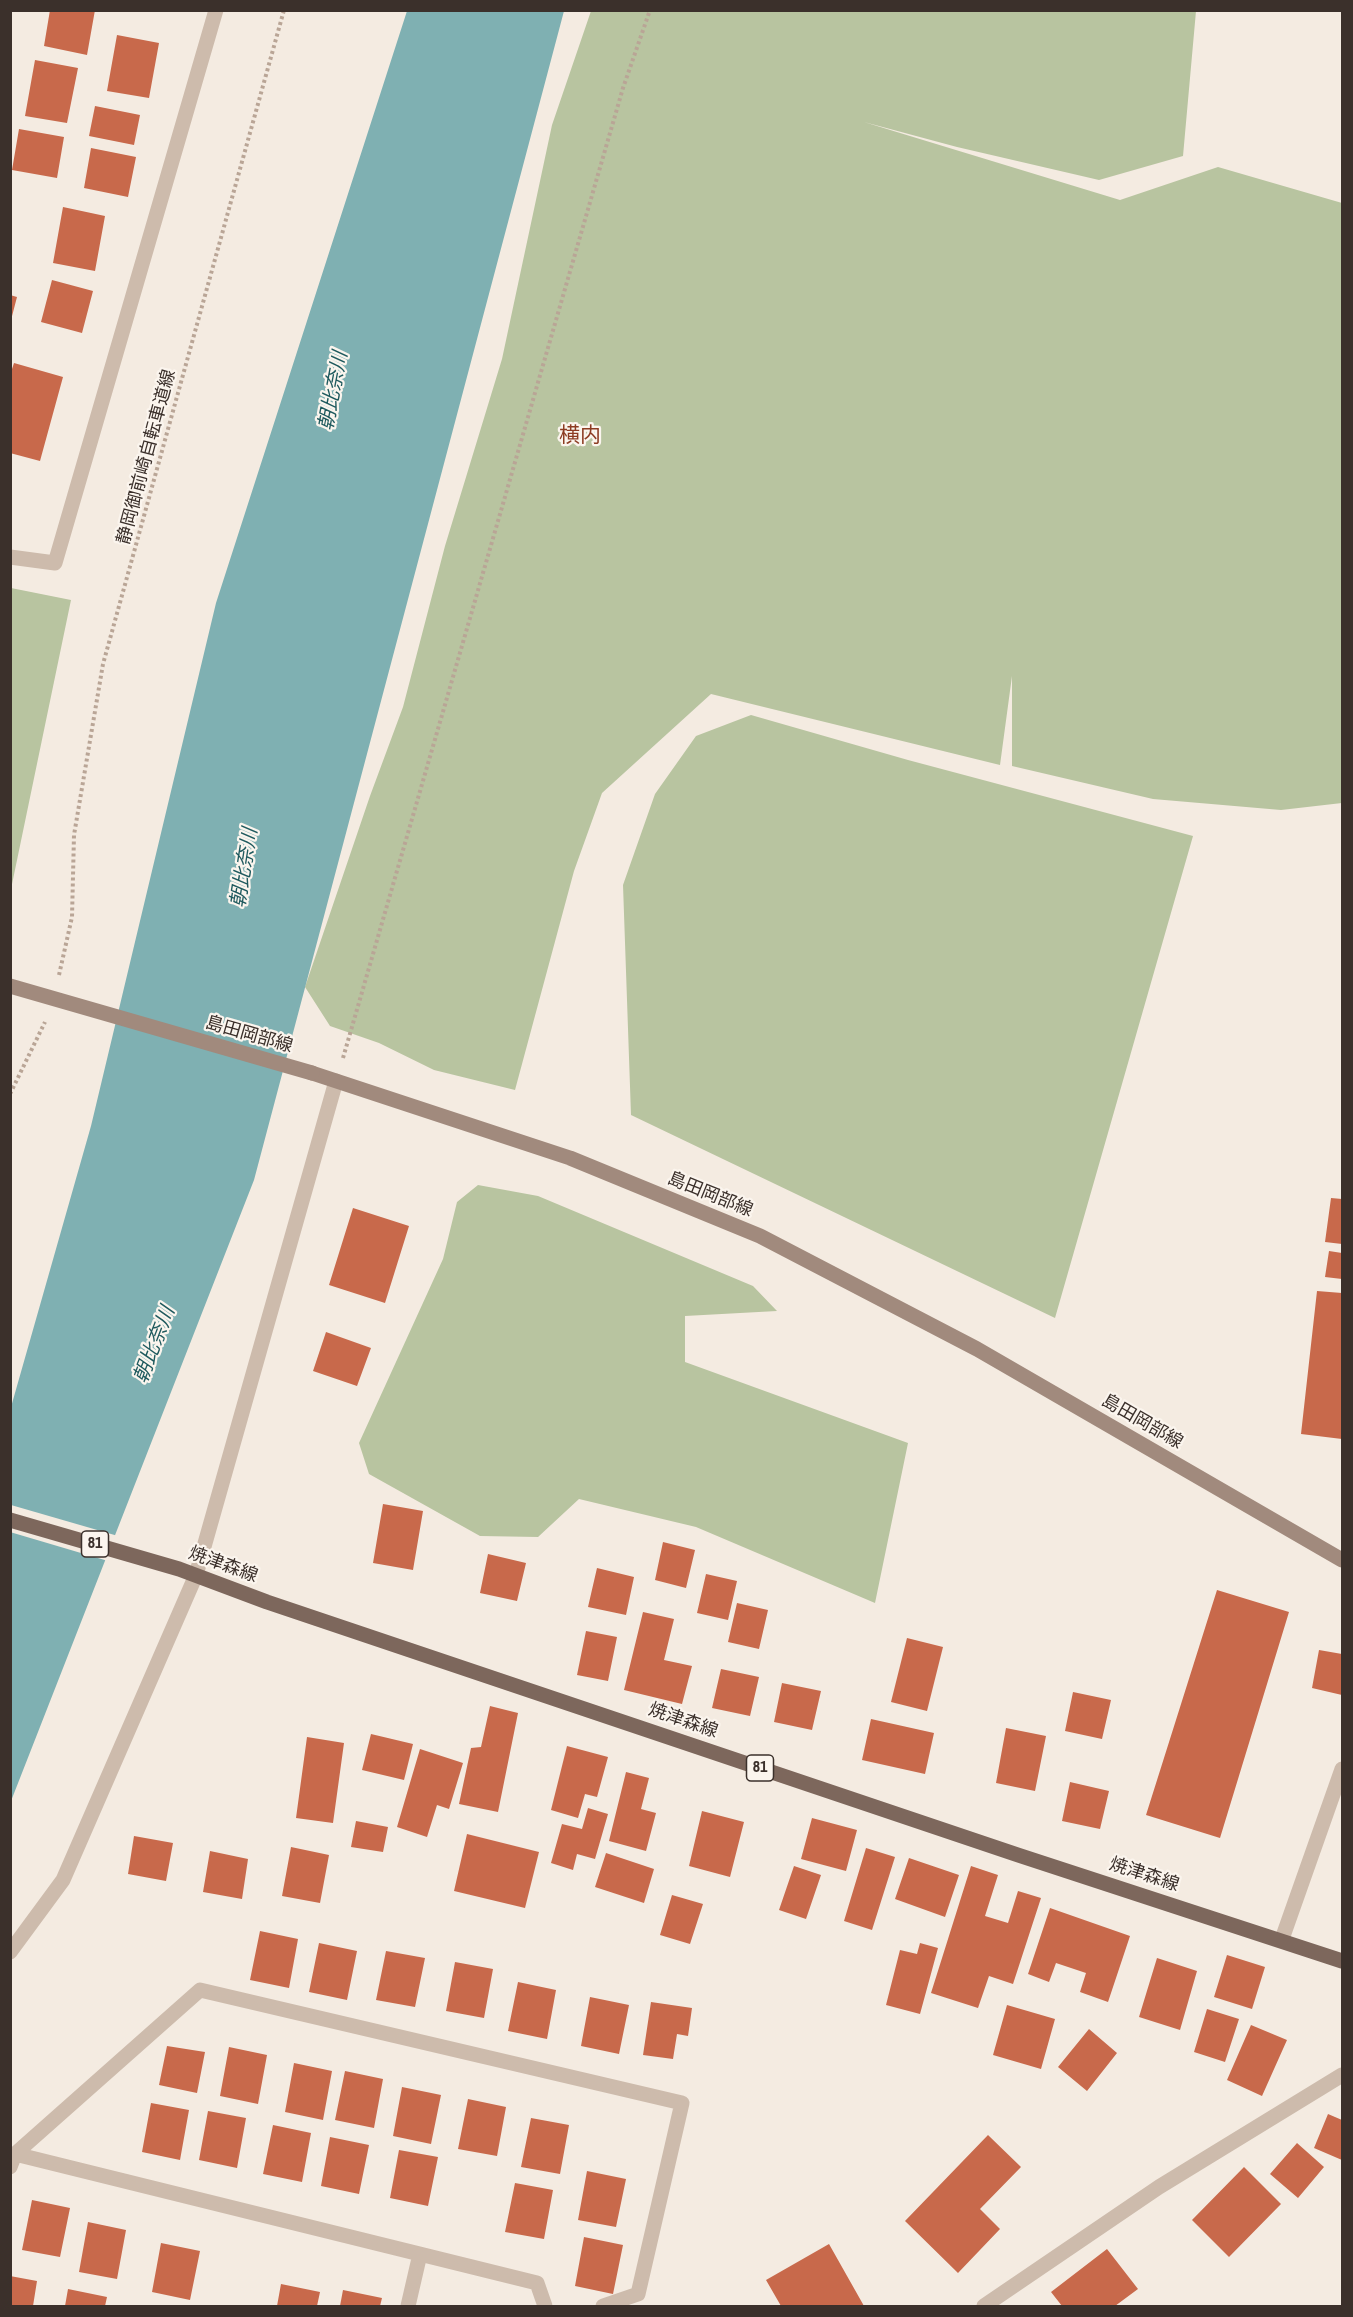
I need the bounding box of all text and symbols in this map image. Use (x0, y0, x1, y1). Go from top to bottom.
water label: 朝比奈川 (315, 349, 353, 433)
street label: 静岡御前崎自転車道線 (113, 367, 181, 547)
district label: 横内 (559, 423, 601, 449)
water label: 朝比奈川 (227, 827, 263, 909)
street label: 島田岡部線 (203, 1012, 295, 1058)
street label: 島田岡部線 (664, 1168, 756, 1222)
water label: 朝比奈川 (129, 1303, 181, 1387)
street label: 島田岡部線 (1098, 1390, 1186, 1454)
road number: 81 (82, 1531, 109, 1557)
street label: 焼津森線 (185, 1543, 261, 1587)
street label: 焼津森線 (645, 1699, 721, 1743)
road number: 81 (746, 1755, 774, 1781)
street label: 焼津森線 (1106, 1854, 1182, 1896)

